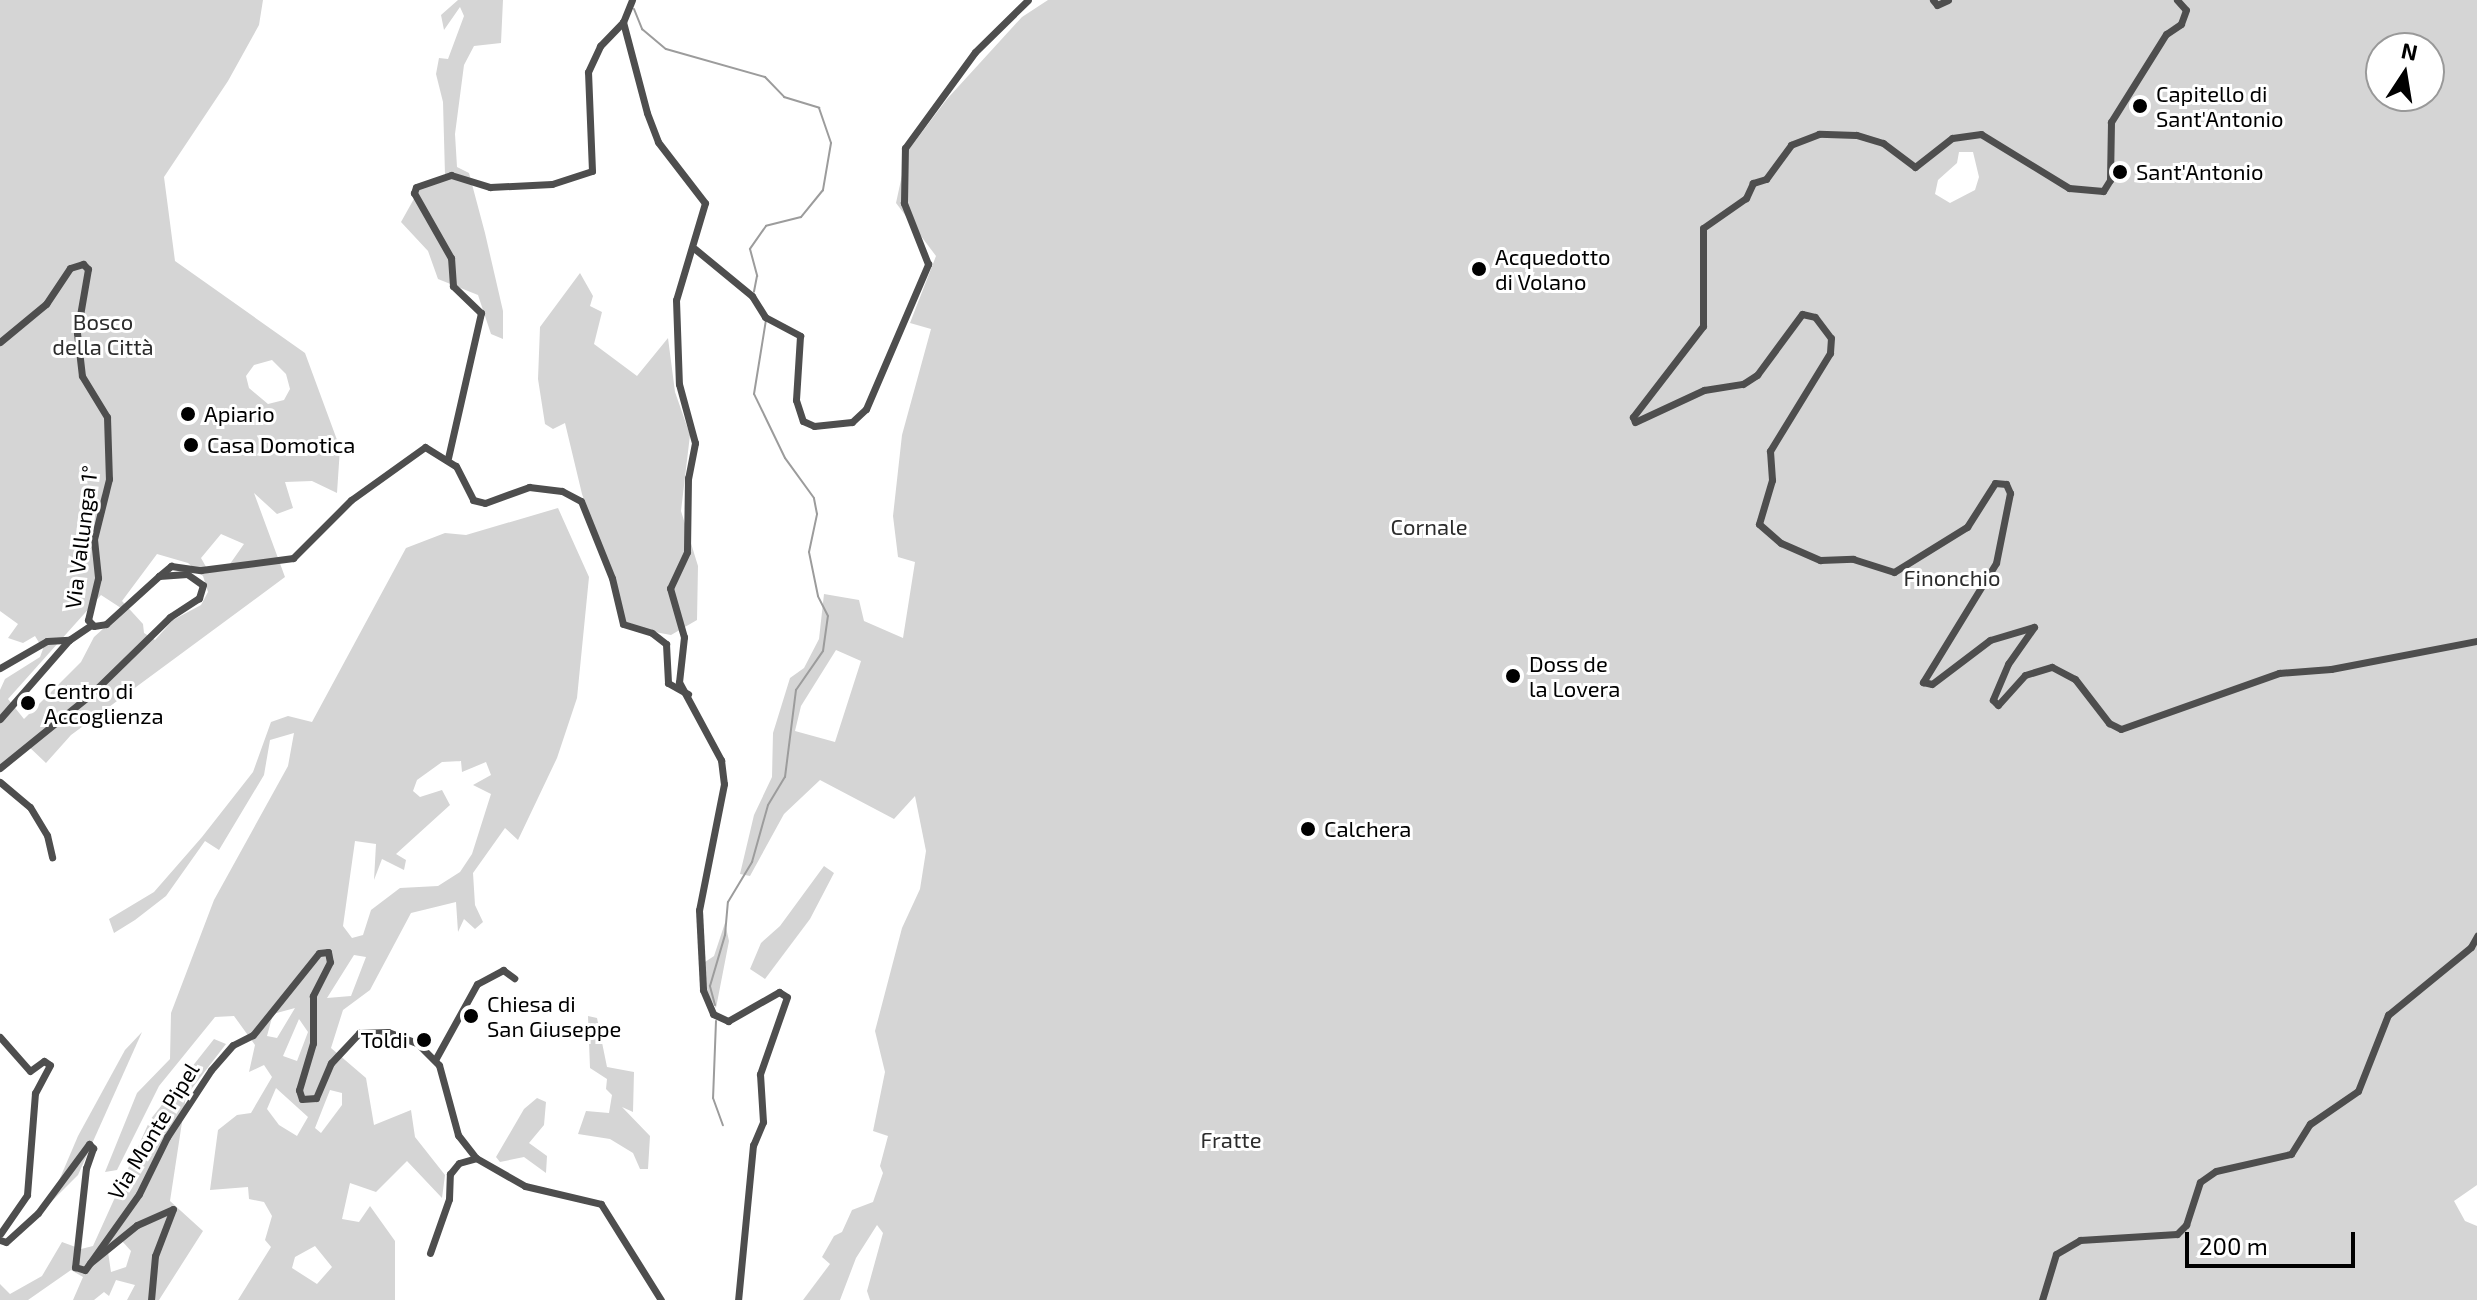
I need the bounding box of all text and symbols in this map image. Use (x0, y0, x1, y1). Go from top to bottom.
north arrow (2365, 32, 2445, 112)
text: N (2399, 36, 2420, 65)
place label: Capitello di Sant'Antonio (2156, 80, 2283, 132)
marker: Capitello di Sant'Antonio (2131, 97, 2149, 115)
place label: Sant'Antonio (2136, 159, 2263, 185)
marker: Sant'Antonio (2111, 163, 2129, 181)
place label: Acquedotto di Volano (1495, 243, 1611, 294)
marker: Acquedotto di Volano (1470, 260, 1488, 278)
park label: Bosco della Città (52, 308, 154, 360)
place label: Apiario (204, 401, 275, 427)
marker: Apiario (179, 405, 197, 423)
place label: Casa Domotica (207, 432, 355, 458)
marker: Casa Domotica (182, 436, 200, 454)
street label: Via Vallunga 1° (59, 463, 103, 611)
park label: Cornale (1390, 514, 1468, 540)
park label: Finonchio (1904, 565, 2000, 591)
place label: Doss de la Lovera (1529, 650, 1620, 702)
marker: Doss de la Lovera (1504, 667, 1522, 685)
place label: Centro di Accoglienza (44, 677, 164, 728)
marker: Centro di Accoglienza (19, 694, 37, 712)
place label: Calchera (1324, 816, 1411, 842)
marker: Calchera (1299, 820, 1317, 838)
place label: Chiesa di San Giuseppe (487, 990, 621, 1042)
marker: Chiesa di San Giuseppe (462, 1007, 480, 1025)
place label: Toldi (361, 1027, 408, 1053)
marker: Toldi (415, 1031, 433, 1049)
street label: Via Monte Pipel (102, 1058, 204, 1204)
park label: Fratte (1201, 1127, 1261, 1153)
scale bar (2189, 1216, 2359, 1266)
text: 200 m (2199, 1231, 2268, 1260)

